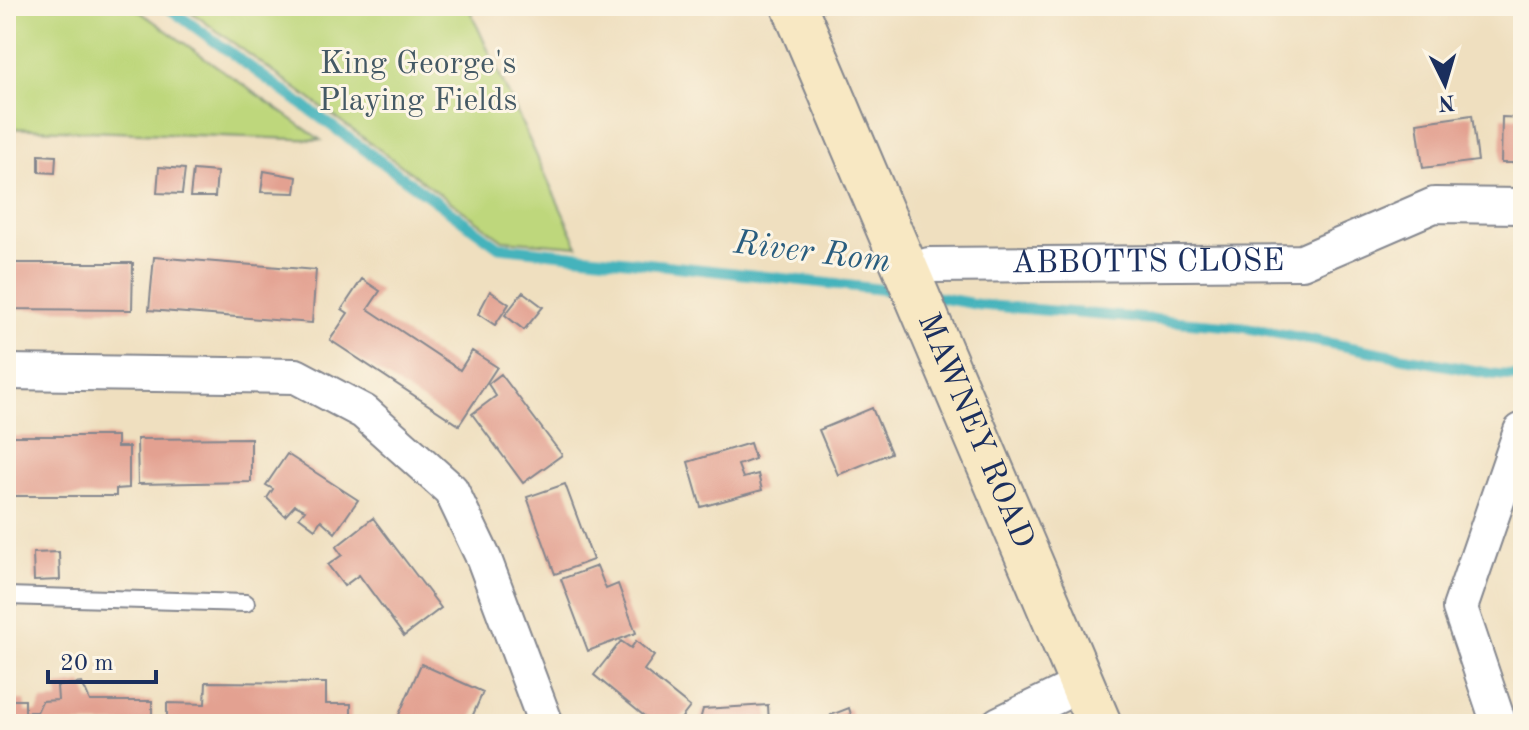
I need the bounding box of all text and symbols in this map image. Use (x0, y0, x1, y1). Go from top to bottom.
north arrow (1405, 44, 1485, 124)
park label: King George's Playing Fields (318, 49, 518, 118)
text: N (1437, 90, 1456, 114)
water label: River Rom (731, 226, 892, 279)
street label: ABBOTTS CLOSE (1011, 246, 1284, 280)
street label: MAWNEY ROAD (911, 309, 1039, 553)
scale bar (48, 634, 156, 684)
text: 20 m (60, 652, 114, 676)

